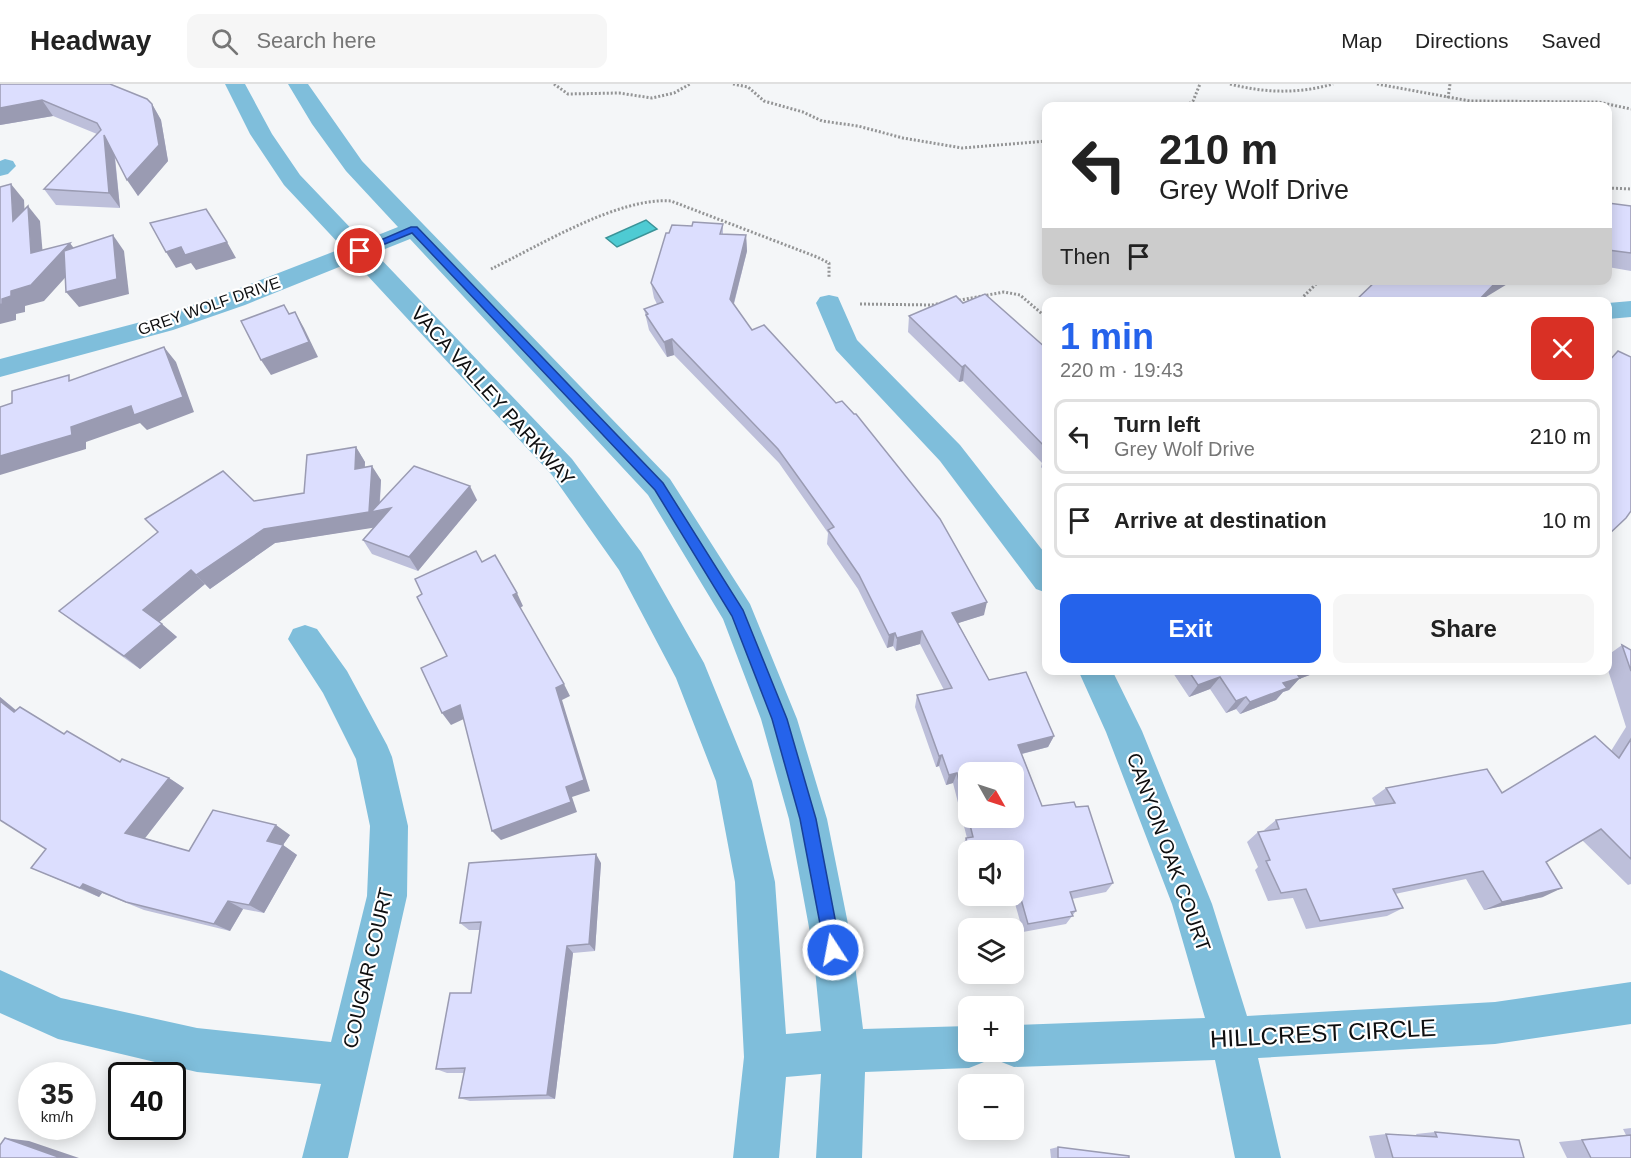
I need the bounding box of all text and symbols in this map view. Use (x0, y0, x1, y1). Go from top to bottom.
search box (187, 14, 607, 68)
text: Headway (30, 25, 151, 56)
icon: search (208, 25, 241, 58)
text: Search here (256, 28, 376, 53)
text: Map (1341, 29, 1382, 52)
text: Directions (1415, 29, 1508, 52)
text: Saved (1541, 29, 1601, 52)
icon: left (1060, 126, 1138, 204)
text: 210 m (1159, 126, 1278, 173)
text: Grey Wolf Drive (1159, 175, 1349, 205)
pin (334, 225, 385, 276)
icon: arrive (343, 234, 376, 267)
icon: arrive (1122, 240, 1155, 273)
text: Then (1060, 244, 1110, 269)
street label: GREY WOLF DRIVE (136, 274, 282, 338)
street label: VACA VALLEY PARKWAY (407, 302, 579, 490)
text: 1 min (1060, 316, 1154, 357)
button: close (1531, 317, 1594, 380)
text: 220 m · 19:43 (1060, 359, 1183, 381)
text: Turn left (1114, 412, 1200, 437)
icon: left (1063, 420, 1096, 453)
text: 210 m (1530, 424, 1591, 449)
text: Grey Wolf Drive (1114, 438, 1255, 460)
icon: arrive (1063, 504, 1096, 537)
text: Arrive at destination (1114, 508, 1327, 533)
text: 10 m (1542, 508, 1591, 533)
button: Exit (1060, 594, 1321, 663)
button: Share (1333, 594, 1594, 663)
street label: CANYON OAK COURT (1123, 750, 1215, 954)
north arrow (958, 762, 1024, 828)
map controls (958, 762, 1024, 1140)
button: sound (958, 840, 1024, 906)
street label: COUGAR COURT (339, 886, 397, 1050)
position arrow (801, 918, 865, 982)
button: layers (958, 918, 1024, 984)
button: + (958, 996, 1024, 1062)
street label: HILLCREST CIRCLE (1209, 1014, 1437, 1052)
speed limit sign: 40 (108, 1062, 186, 1140)
button: − (958, 1074, 1024, 1140)
text: 35 (40, 1077, 74, 1110)
text: km/h (41, 1108, 73, 1125)

